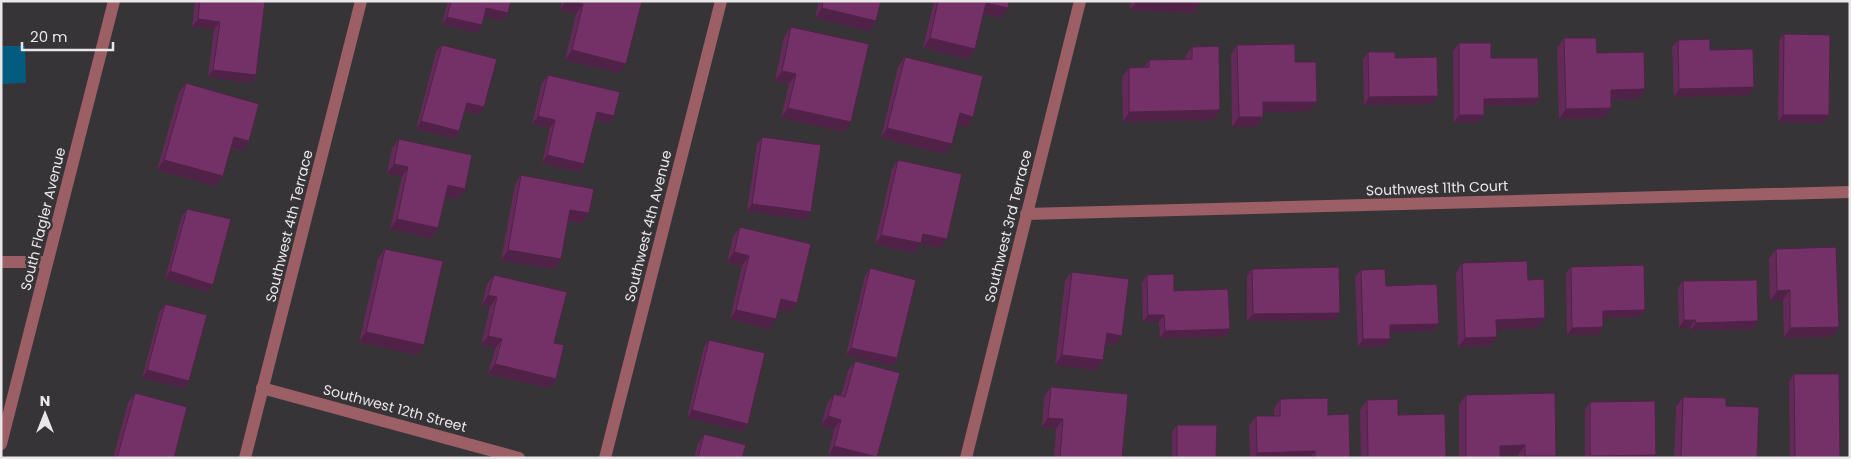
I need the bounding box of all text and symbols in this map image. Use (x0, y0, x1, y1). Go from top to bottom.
scale bar (22, 20, 114, 52)
text: 20 m (30, 26, 68, 47)
street label: South Flagler Avenue (16, 145, 71, 293)
street label: Southwest 4th Terrace (260, 147, 318, 304)
street label: Southwest 3rd Terrace (979, 147, 1037, 304)
street label: Southwest 4th Avenue (619, 148, 677, 304)
street label: Southwest 11th Court (1366, 176, 1508, 200)
street label: Southwest 12th Street (321, 379, 469, 437)
north arrow (20, 389, 70, 439)
text: N (40, 391, 50, 411)

